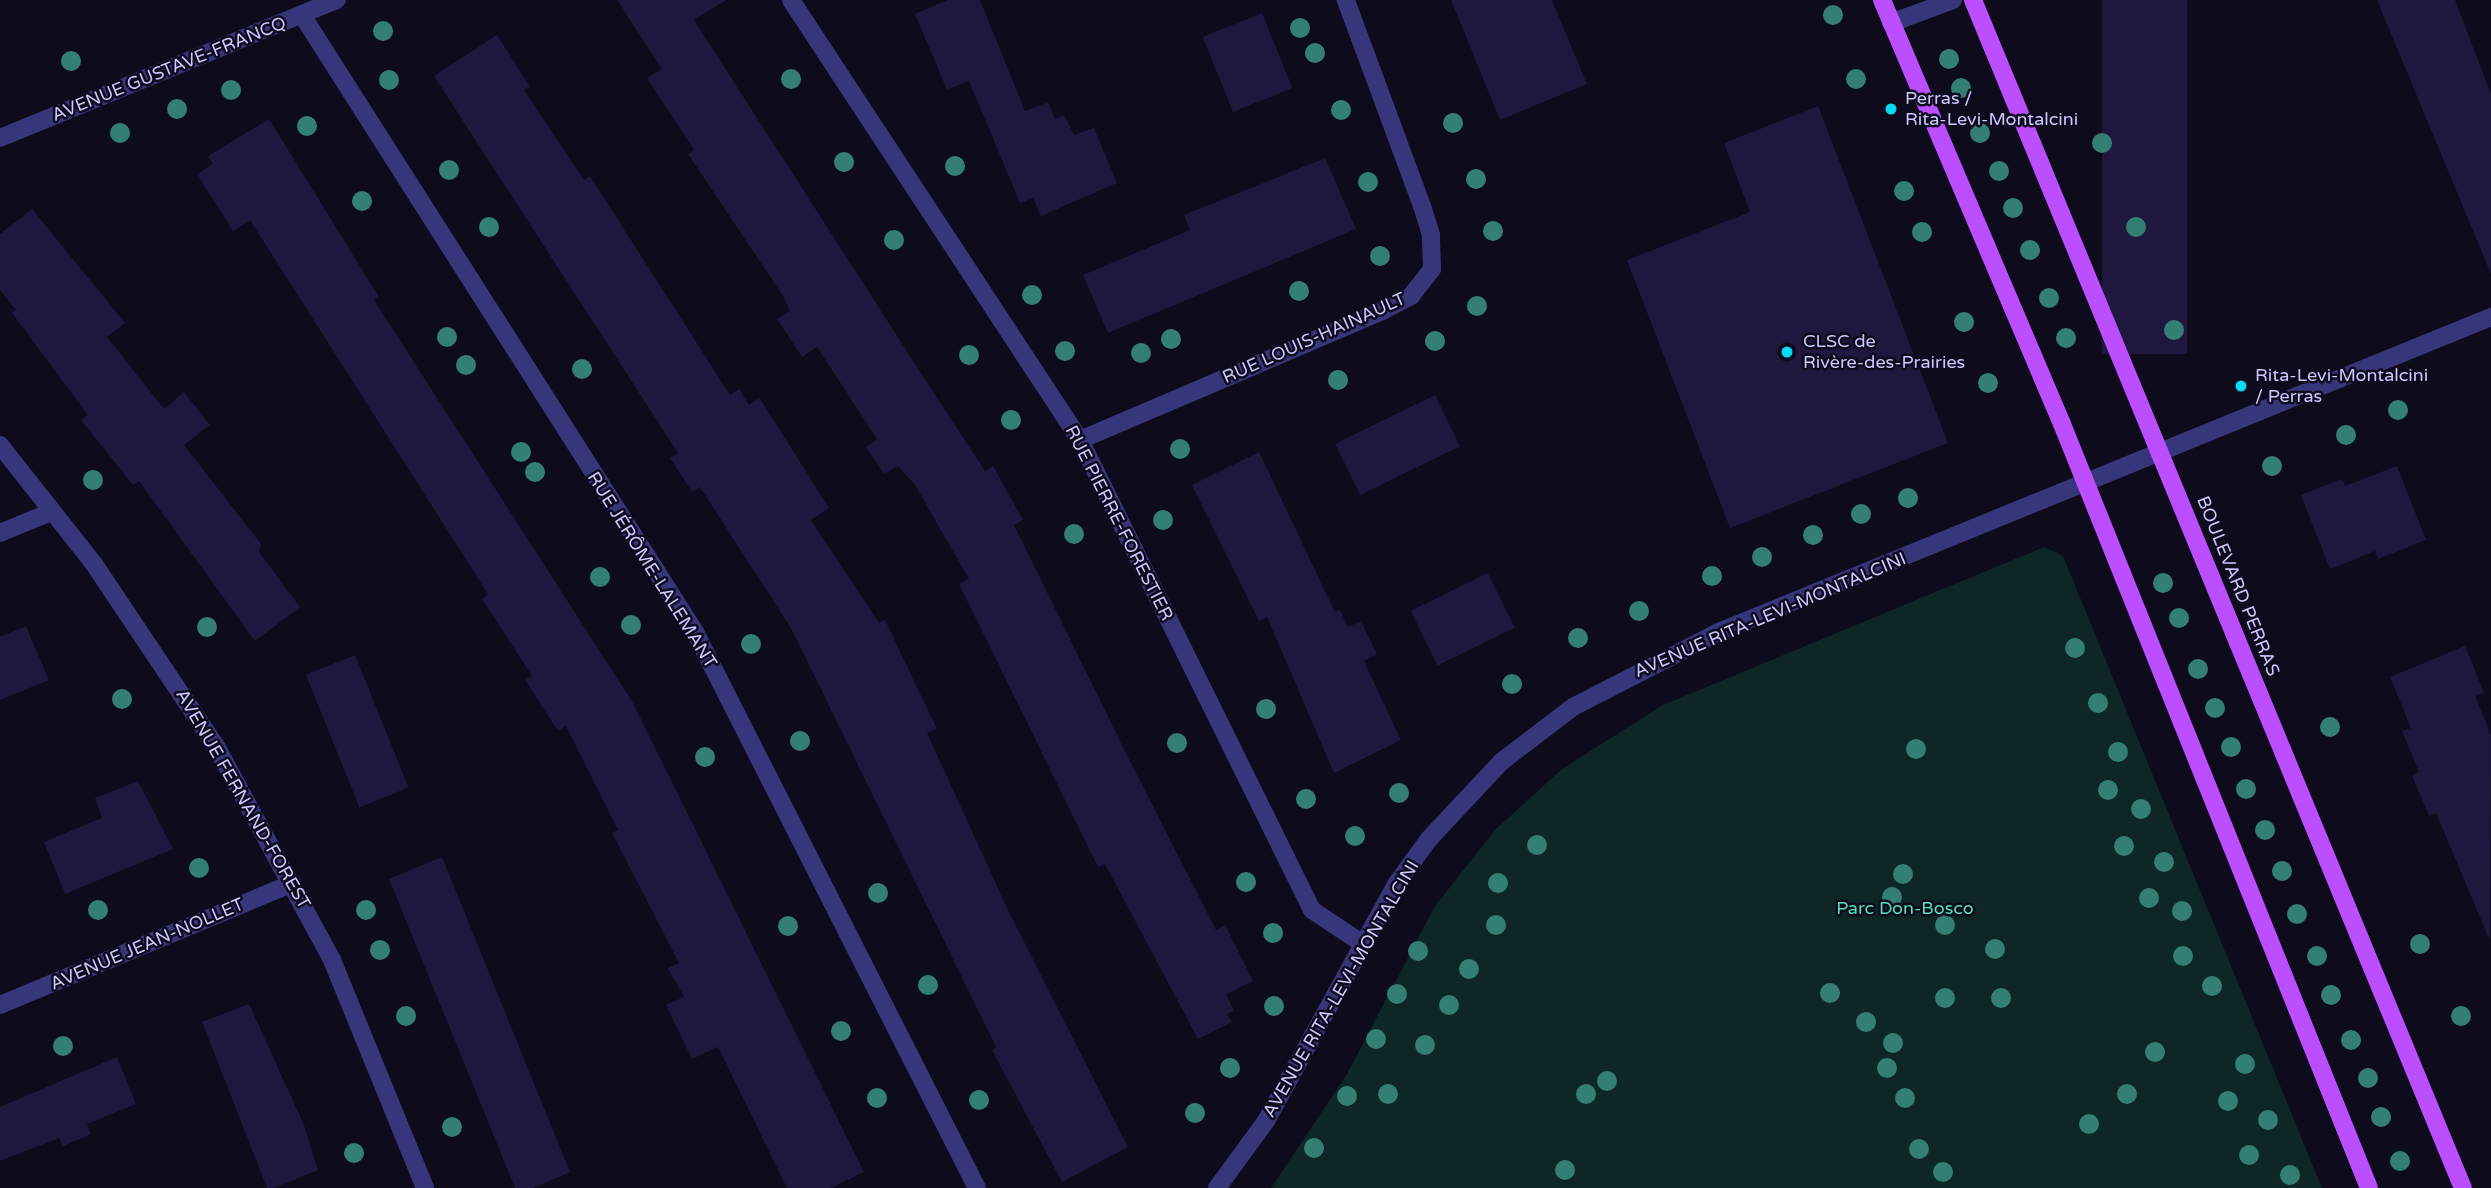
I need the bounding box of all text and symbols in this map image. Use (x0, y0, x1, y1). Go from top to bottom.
street label: AVENUE GUSTAVE-FRANCQ (49, 12, 289, 126)
place label: Perras / Rita-Levi-Montalcini (1905, 88, 2078, 130)
marker: Perras / Rita-Levi-Montalcini (1883, 101, 1899, 117)
street label: RUE LOUIS-HAINAULT (1219, 288, 1409, 388)
place label: CLSC de Rivère-des-Prairies (1803, 331, 1965, 374)
marker: CLSC de Rivère-des-Prairies (1777, 342, 1797, 362)
place label: Rita-Levi-Montalcini / Perras (2255, 365, 2428, 408)
marker: Rita-Levi-Montalcini / Perras (2233, 378, 2249, 394)
street label: RUE PIERRE-FORESTIER (1060, 422, 1178, 624)
street label: RUE JÉRÔME-LALEMANT (583, 468, 721, 672)
street label: BOULEVARD PERRAS (2192, 493, 2284, 679)
street label: AVENUE RITA-LEVI-MONTALCINI (1631, 548, 1909, 682)
street label: AVENUE FERNAND-FOREST (171, 685, 315, 913)
street label: AVENUE RITA-LEVI-MONTALCINI (1258, 857, 1424, 1121)
street label: AVENUE JEAN-NOLLET (47, 893, 247, 995)
park label: Parc Don-Bosco (1836, 897, 1974, 919)

